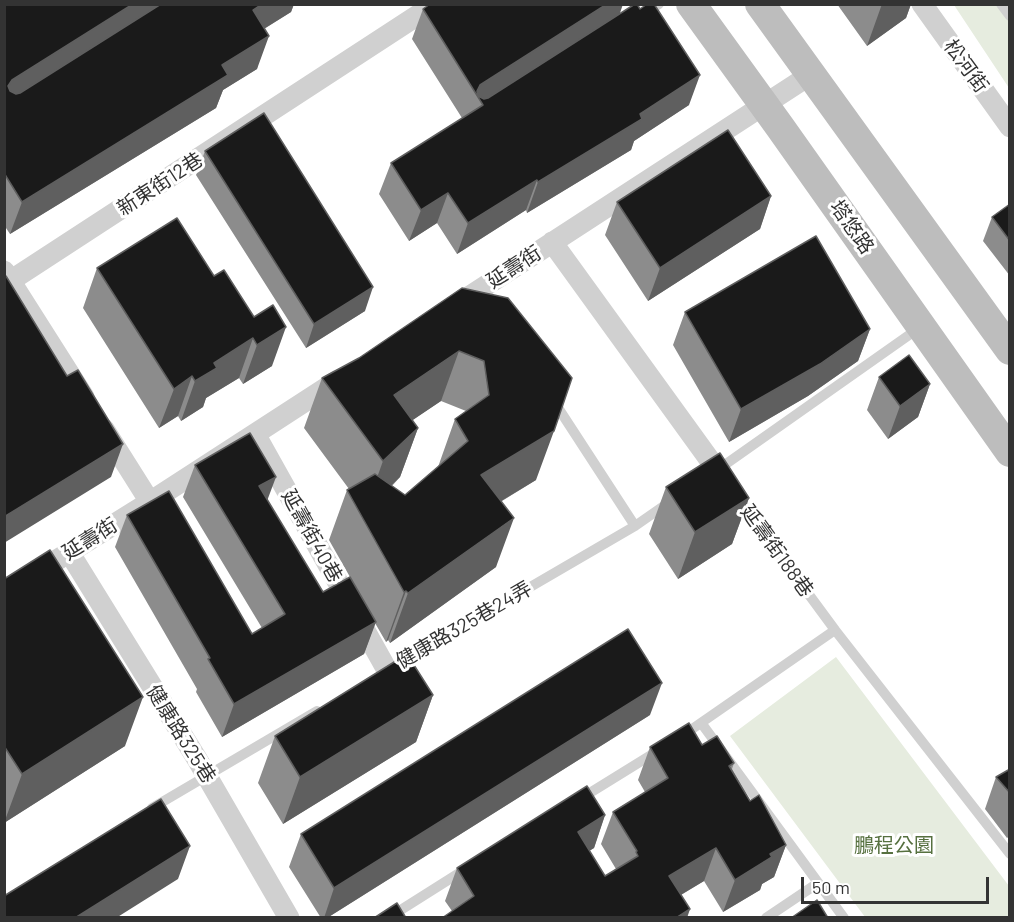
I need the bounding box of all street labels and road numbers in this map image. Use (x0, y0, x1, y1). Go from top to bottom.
street label: 松河街 (939, 35, 993, 97)
street label: 新東街12巷 (112, 147, 208, 221)
street label: 塔悠路 (825, 196, 879, 258)
street label: 延壽街 (482, 241, 546, 293)
street label: 延壽街40巷 (277, 485, 347, 587)
street label: 延壽街188巷 (736, 500, 818, 602)
street label: 延壽街 (58, 513, 122, 565)
street label: 健康路325巷24弄 (392, 576, 536, 674)
street label: 健康路325巷 (141, 680, 221, 788)

